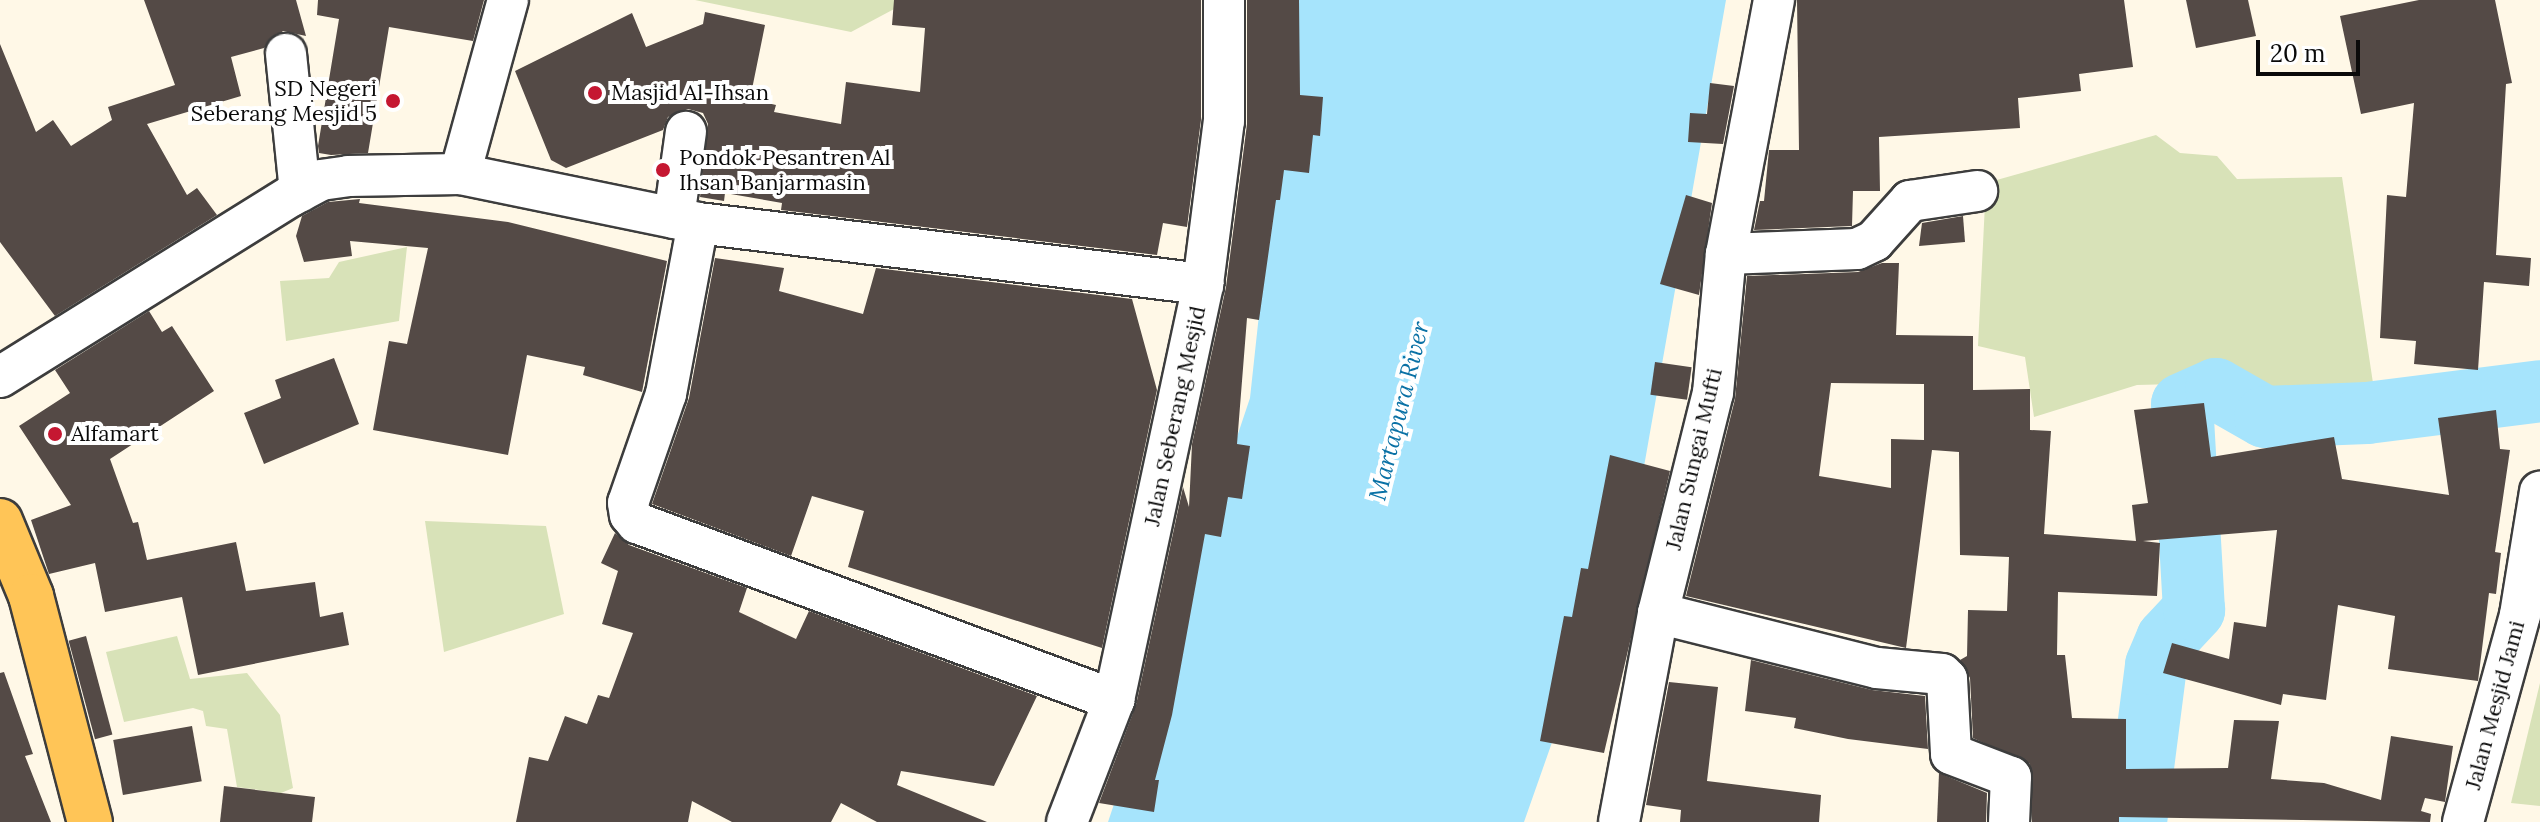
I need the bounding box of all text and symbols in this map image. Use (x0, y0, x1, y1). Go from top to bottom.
scale bar (2260, 24, 2364, 74)
text: 20 m (2270, 38, 2326, 69)
place label: SD Negeri Seberang Mesjid 5 (191, 75, 377, 126)
place label: Masjid Al-Ihsan (611, 80, 769, 106)
marker: Masjid Al-Ihsan (586, 84, 604, 102)
marker: SD Negeri Seberang Mesjid 5 (384, 92, 402, 110)
place label: Pondok Pesantren Al Ihsan Banjarmasin (679, 144, 890, 196)
marker: Pondok Pesantren Al Ihsan Banjarmasin (654, 161, 672, 179)
street label: Jalan Seberang Mesjid (1139, 304, 1211, 528)
water label: Martapura River (1363, 319, 1435, 503)
street label: Jalan Sungai Mufti (1660, 366, 1728, 552)
place label: Alfamart (71, 421, 159, 447)
marker: Alfamart (46, 425, 64, 443)
street label: Jalan Mesjid Jami (2460, 618, 2530, 792)

